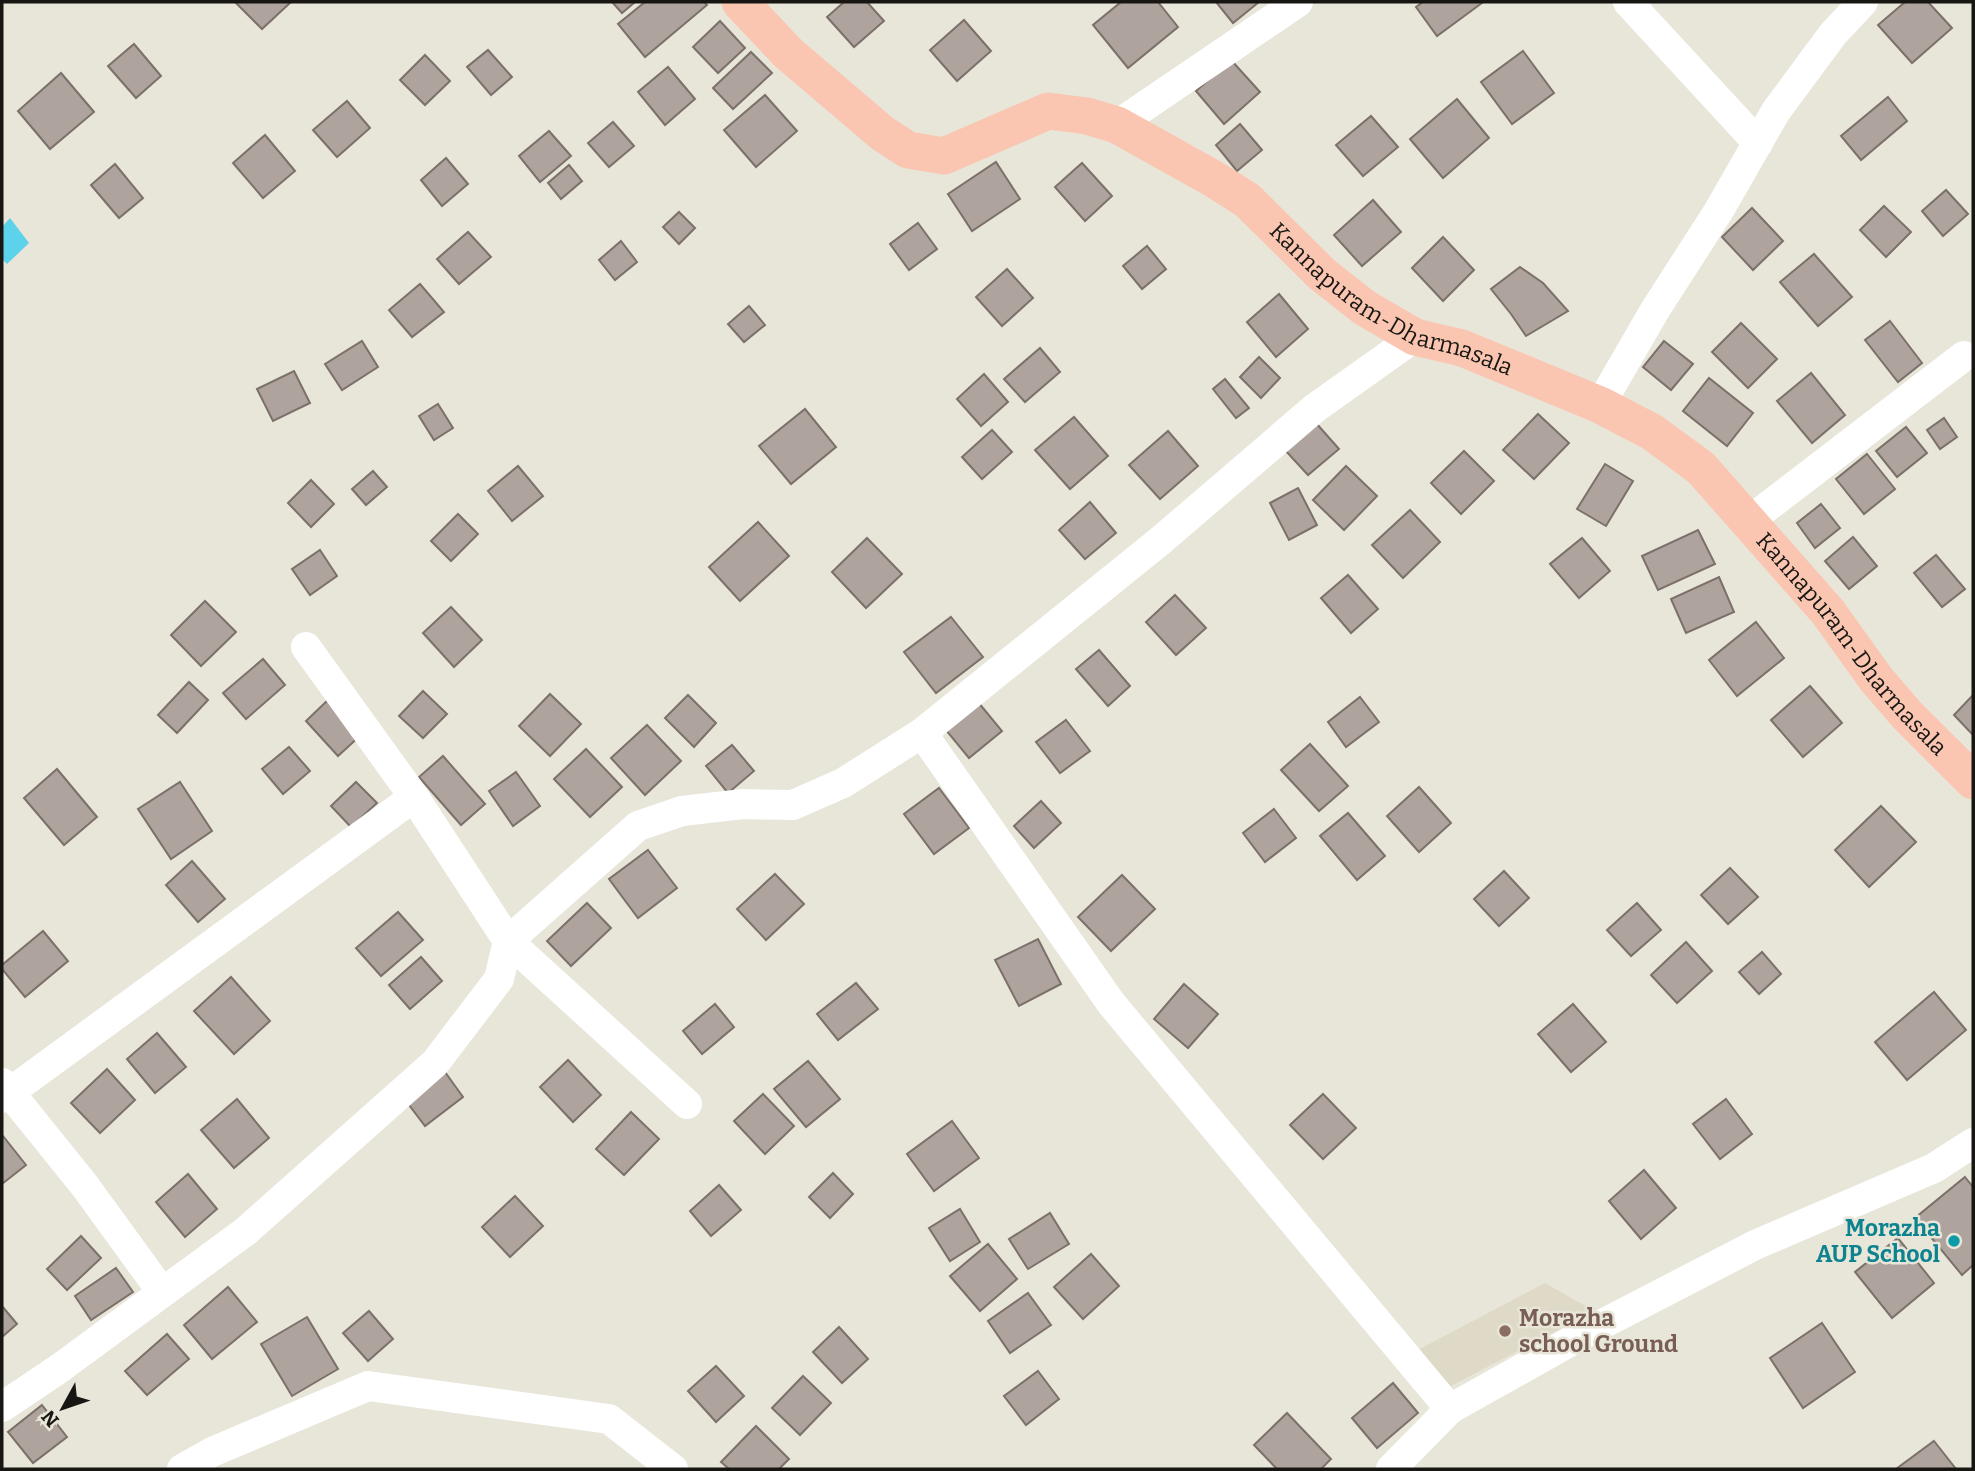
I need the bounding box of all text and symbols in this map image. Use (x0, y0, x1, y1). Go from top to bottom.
street label: Kannapuram-Dharmasala (1264, 217, 1517, 382)
street label: Kannapuram-Dharmasala (1751, 527, 1953, 761)
place label: Morazha AUP School (1816, 1214, 1940, 1268)
marker: Morazha AUP School (1946, 1233, 1962, 1249)
place label: Morazha school Ground (1519, 1304, 1678, 1358)
marker: Morazha school Ground (1497, 1323, 1513, 1339)
north arrow (28, 1373, 98, 1443)
text: N (37, 1405, 64, 1432)

